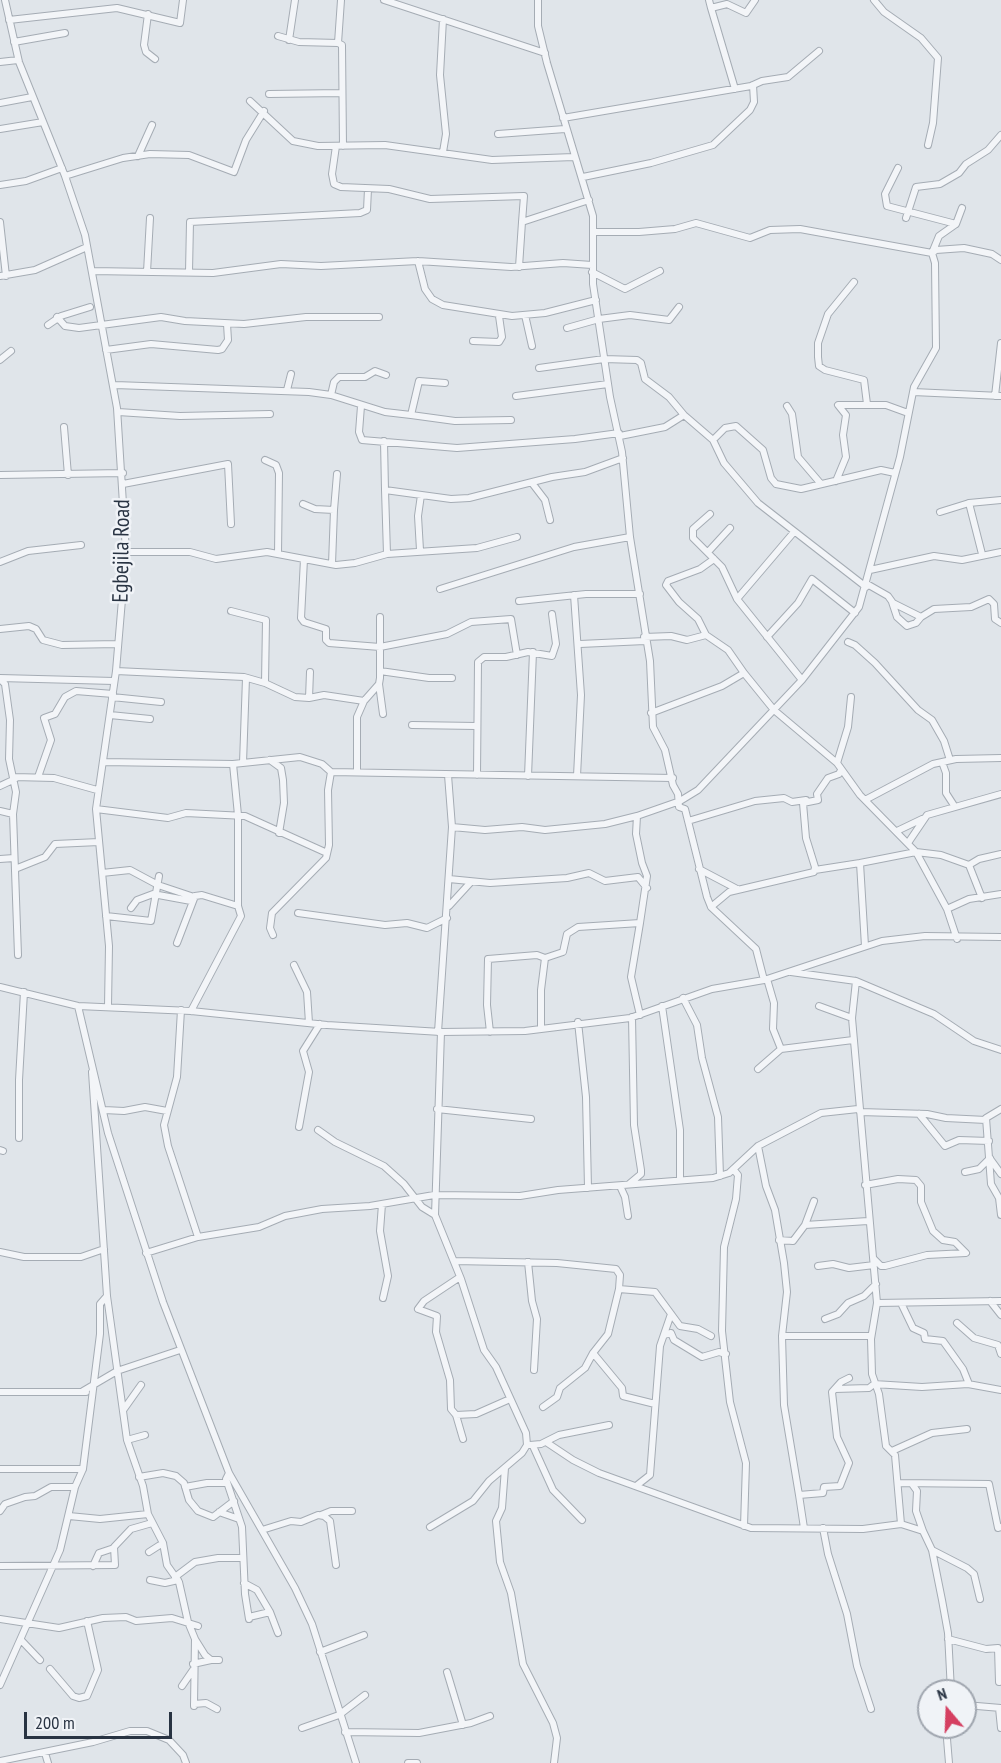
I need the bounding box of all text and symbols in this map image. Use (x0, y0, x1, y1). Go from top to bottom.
street label: Egbejila Road (108, 499, 136, 603)
north arrow (917, 1679, 977, 1739)
text: N (934, 1683, 949, 1705)
scale bar (27, 1700, 176, 1738)
text: 200 m (35, 1711, 75, 1734)

